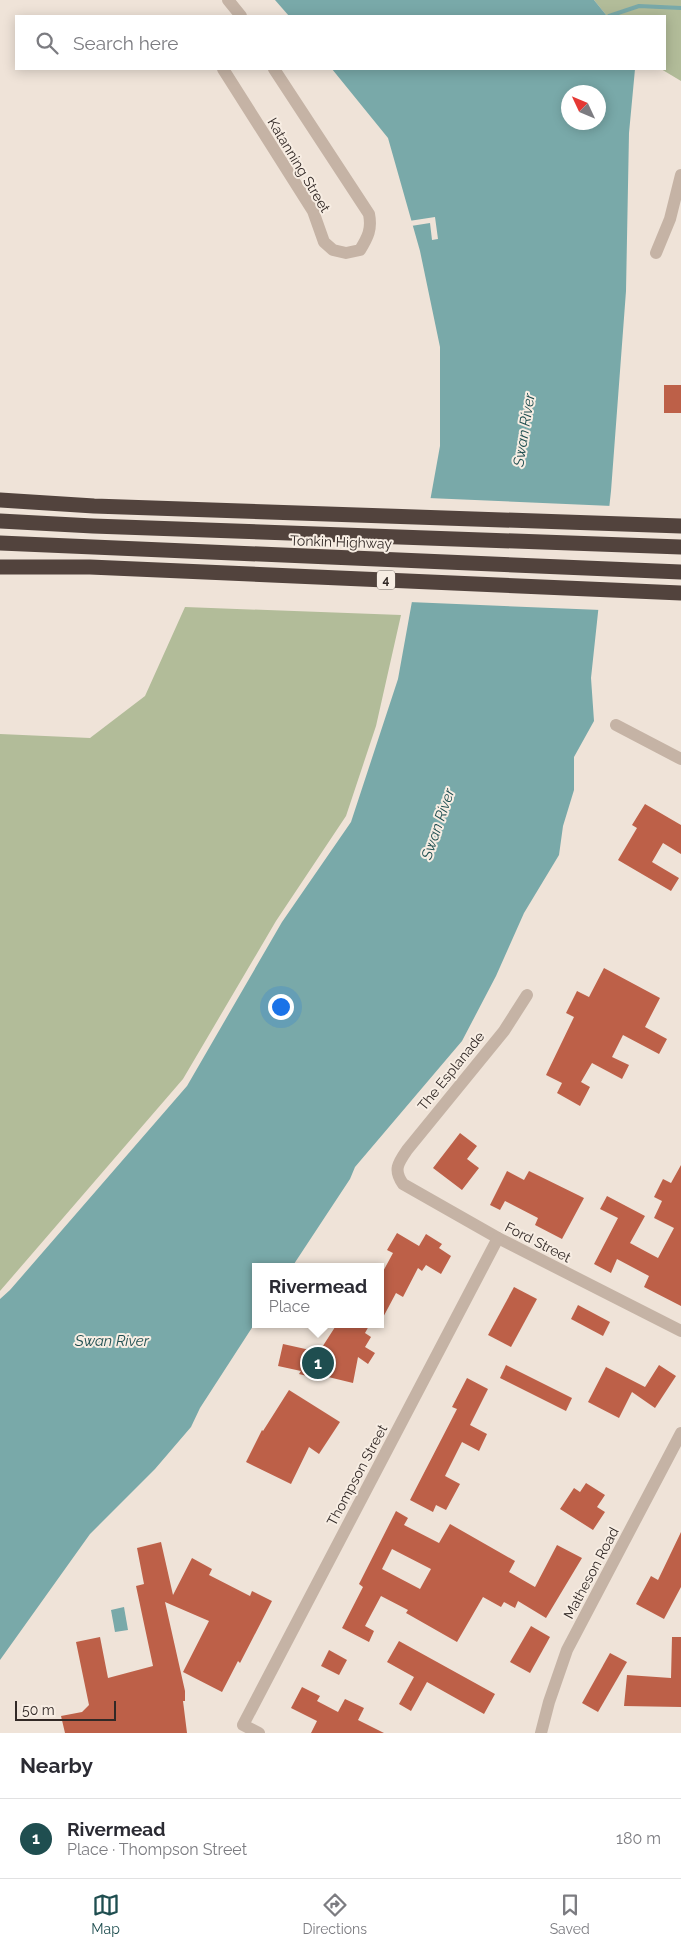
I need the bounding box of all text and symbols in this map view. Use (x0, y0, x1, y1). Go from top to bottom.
search box (15, 15, 666, 70)
icon: search (33, 29, 61, 57)
text: Search here (73, 32, 179, 54)
north arrow (561, 85, 606, 130)
street label: Katanning Street (264, 115, 334, 215)
water label: Swan River (509, 391, 539, 469)
street label: Tonkin Highway (290, 532, 393, 552)
road number: 4 (377, 570, 395, 590)
water label: Swan River (417, 785, 459, 863)
your location (268, 994, 294, 1020)
street label: The Esplanade (414, 1028, 488, 1114)
street label: Ford Street (502, 1219, 574, 1266)
popup (252, 1263, 384, 1328)
text: Rivermead (269, 1275, 367, 1297)
text: Place (269, 1297, 310, 1316)
water label: Swan River (74, 1332, 150, 1350)
pin: 1 (302, 1344, 334, 1382)
street label: Thompson Street (324, 1421, 391, 1528)
street label: Matheson Road (560, 1525, 622, 1621)
scale bar (15, 1698, 116, 1721)
text: 50 m (22, 1702, 55, 1718)
text: Nearby (20, 1753, 93, 1778)
text: Rivermead (67, 1818, 165, 1840)
text: 1 (32, 1829, 40, 1848)
text: 180 m (616, 1829, 661, 1848)
text: Place · Thompson Street (67, 1840, 247, 1859)
tab: Map (91, 1891, 120, 1937)
tab: Directions (302, 1891, 367, 1937)
tab: Saved (550, 1891, 590, 1937)

